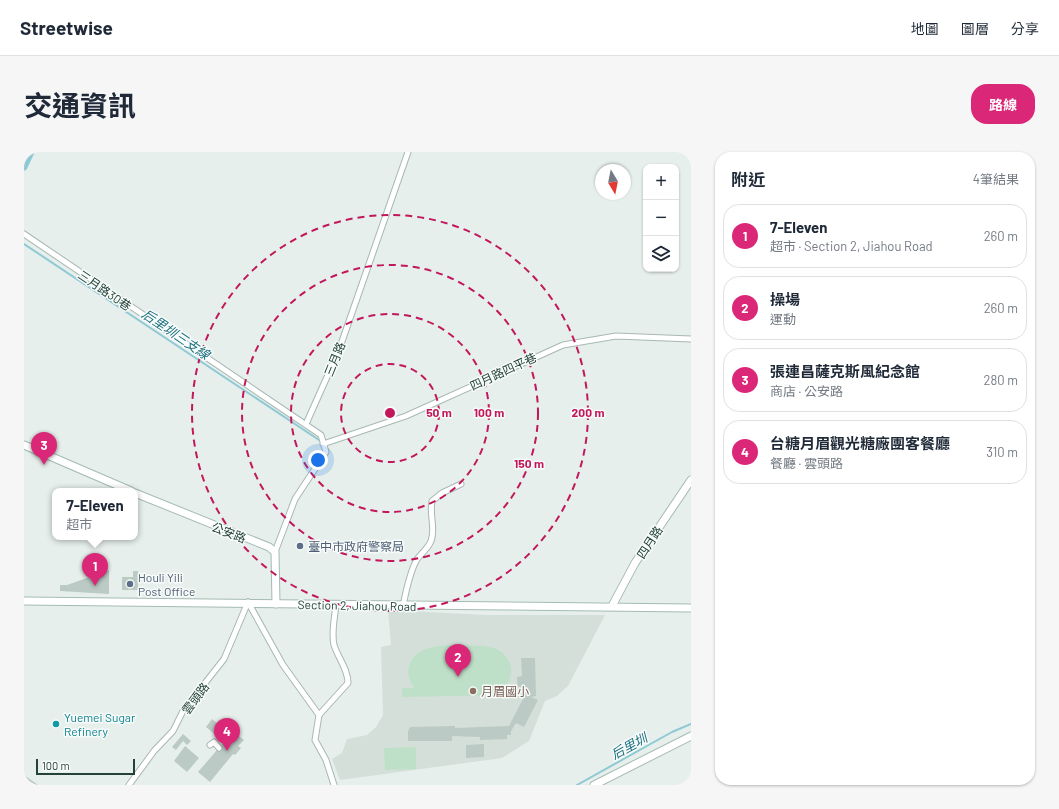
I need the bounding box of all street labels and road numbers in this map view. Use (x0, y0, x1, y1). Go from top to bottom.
street label: 三月路30巷 (76, 267, 134, 313)
street label: 三月路 (321, 340, 347, 378)
street label: 四月路四平巷 (467, 349, 539, 393)
street label: 公安路 (210, 519, 248, 545)
street label: 四月路 (633, 523, 665, 561)
street label: Section 2, Jiahou Road (297, 597, 417, 613)
street label: 雲頭路 (179, 679, 211, 717)

